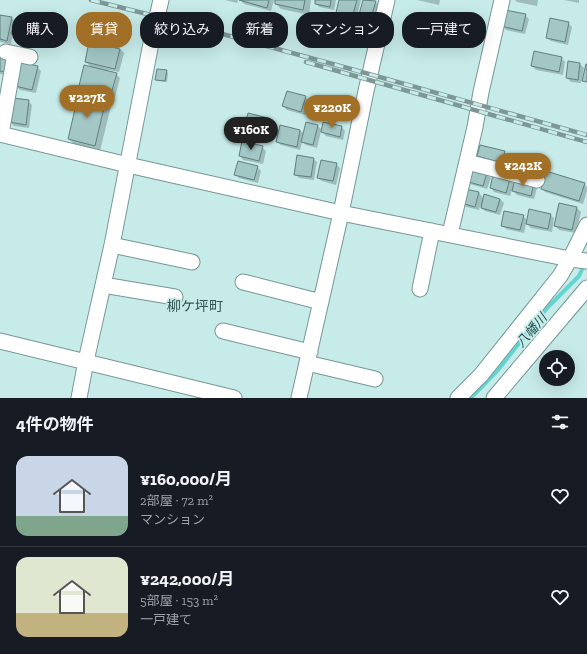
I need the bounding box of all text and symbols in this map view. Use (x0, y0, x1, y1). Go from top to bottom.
chip: 購入 (12, 12, 68, 48)
chip: 賃貸 (76, 12, 132, 48)
chip: 絞り込み (140, 12, 224, 48)
chip: 新着 (232, 12, 288, 48)
chip: マンション (296, 12, 394, 48)
chip: 一戸建て (402, 12, 486, 48)
pin: ¥227K (59, 85, 115, 119)
text: ¥227K (69, 90, 105, 105)
pin: ¥220K (304, 95, 360, 129)
text: ¥220K (313, 100, 351, 115)
pin: ¥160K (223, 117, 279, 151)
text: ¥160K (233, 122, 269, 137)
pin: ¥242K (495, 153, 551, 187)
text: ¥242K (504, 158, 542, 173)
district label: 柳ケ坪町 (167, 298, 223, 315)
water label: 八幡川 (513, 309, 551, 350)
map controls (539, 350, 575, 386)
button: locate (539, 350, 575, 386)
icon: filters (549, 411, 571, 433)
text: 4件の物件 (16, 414, 94, 434)
text: ¥160,000/月 (140, 469, 232, 489)
icon: home (48, 472, 96, 520)
icon: heart (549, 485, 571, 507)
text: 2部屋 · 72 m² (140, 493, 213, 508)
text: マンション (140, 512, 205, 527)
text: ¥242,000/月 (140, 569, 234, 589)
icon: home (48, 573, 96, 621)
icon: heart (549, 586, 571, 608)
text: 5部屋 · 153 m² (140, 593, 218, 608)
text: 一戸建て (140, 612, 192, 627)

